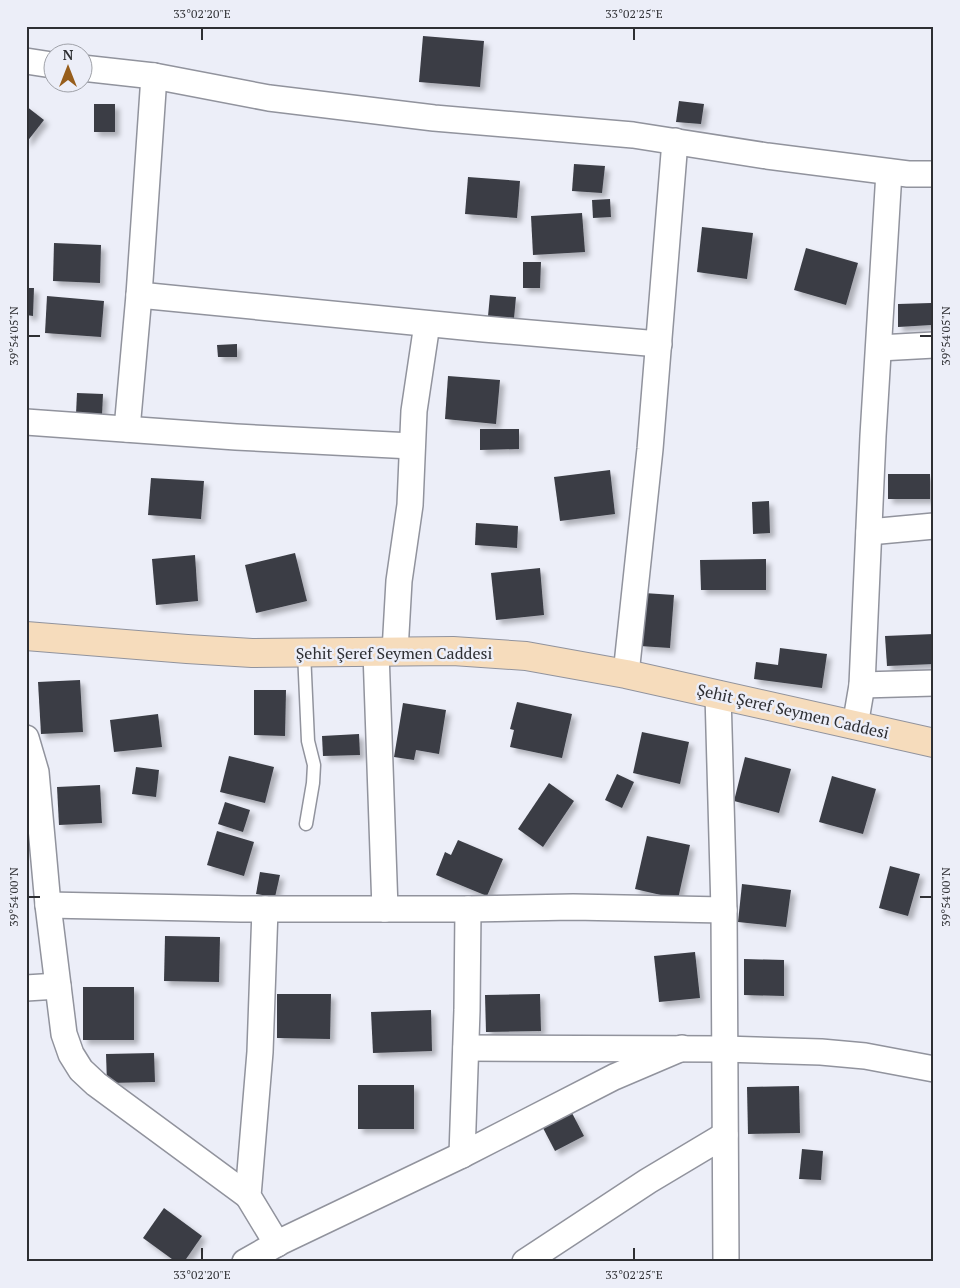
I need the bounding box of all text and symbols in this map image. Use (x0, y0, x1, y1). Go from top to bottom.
text: 33°02'20"E (173, 6, 231, 21)
text: 33°02'25"E (605, 6, 663, 21)
north arrow (42, 42, 92, 92)
text: N (63, 45, 74, 64)
text: 39°54'05"N (6, 306, 21, 366)
text: 39°54'05"N (938, 306, 953, 366)
street label: Şehit Şeref Seymen Caddesi (296, 642, 492, 664)
street label: Şehit Şeref Seymen Caddesi (695, 678, 891, 744)
text: 39°54'00"N (6, 867, 21, 927)
text: 39°54'00"N (938, 867, 953, 927)
text: 33°02'20"E (173, 1267, 231, 1282)
text: 33°02'25"E (605, 1267, 663, 1282)

